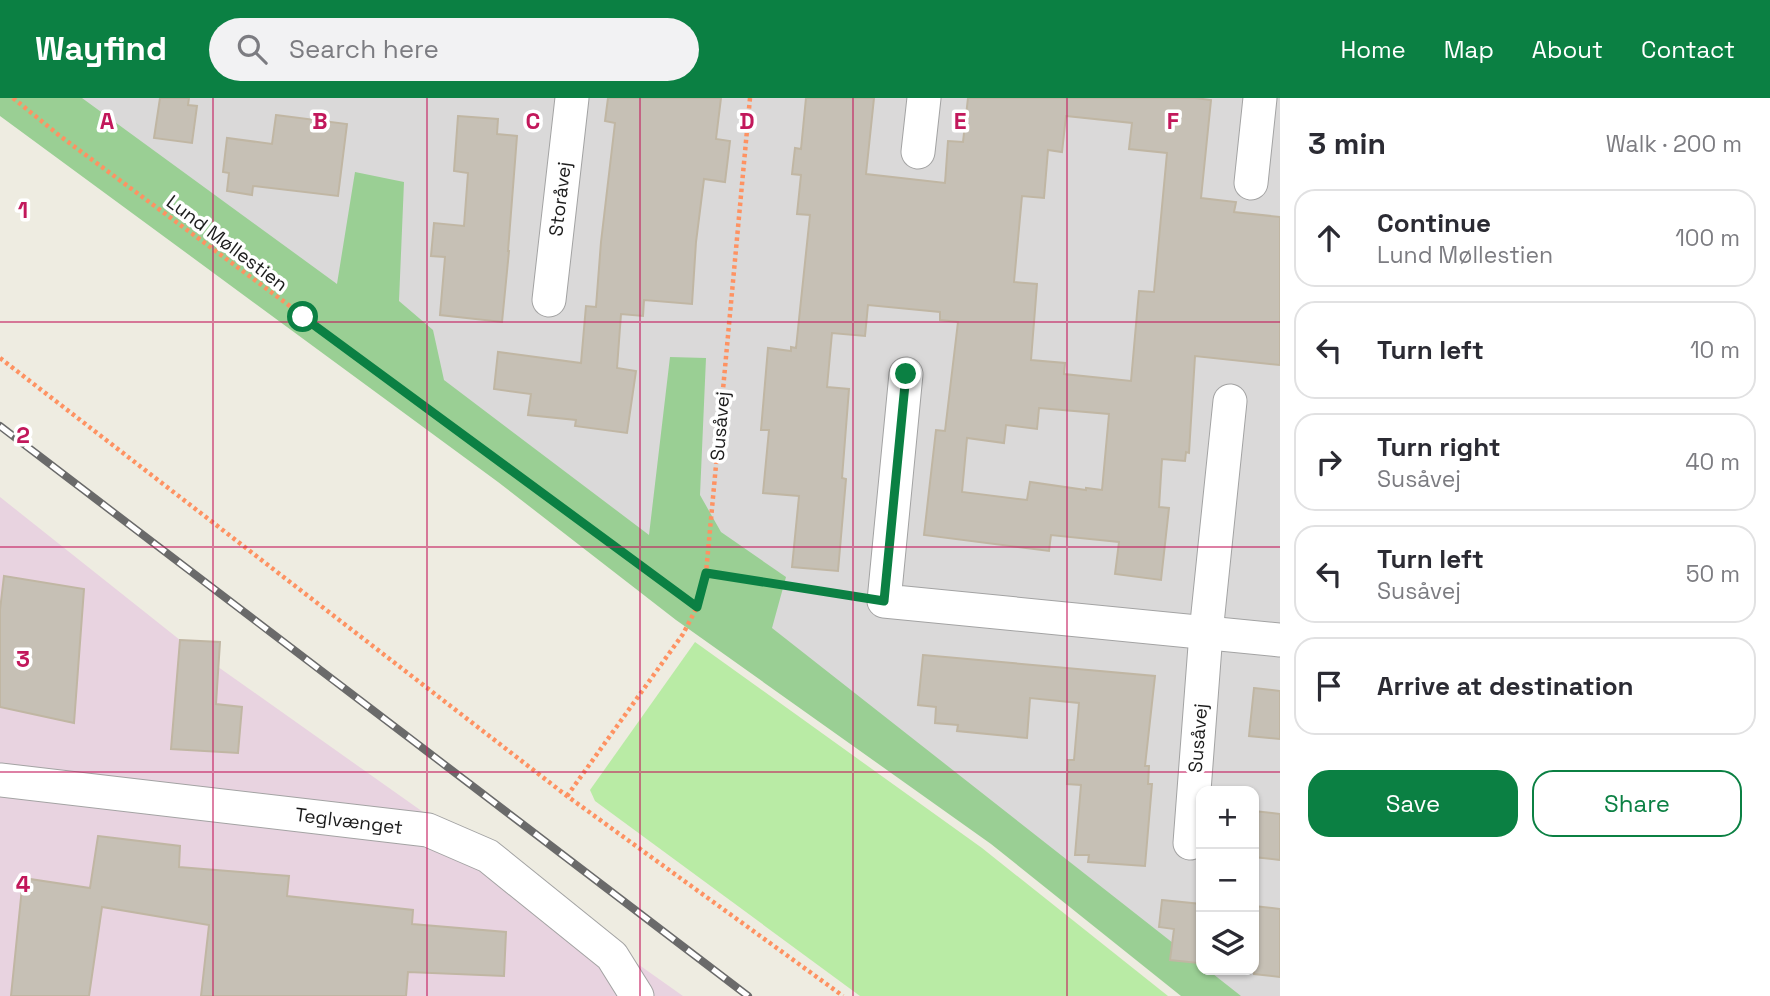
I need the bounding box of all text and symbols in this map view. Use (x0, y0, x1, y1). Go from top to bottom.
search box (209, 18, 699, 81)
text: Wayfind (35, 28, 167, 70)
icon: search (233, 30, 271, 68)
text: Search here (289, 32, 439, 66)
text: Home (1340, 34, 1406, 65)
text: Map (1444, 34, 1494, 65)
text: About (1532, 34, 1603, 65)
text: Contact (1641, 34, 1735, 65)
text: A (100, 106, 115, 136)
text: B (312, 106, 328, 136)
text: C (526, 106, 540, 136)
text: D (739, 106, 755, 136)
text: E (954, 106, 966, 136)
text: F (1167, 106, 1179, 136)
text: 3 min (1308, 124, 1386, 163)
text: Walk · 200 m (1606, 129, 1742, 159)
street label: Storåvej (543, 160, 577, 238)
street label: Lund Møllestien (161, 189, 293, 297)
text: 1 (18, 195, 28, 225)
text: Continue (1377, 206, 1491, 240)
icon: ahead (1310, 219, 1348, 257)
text: 100 m (1675, 223, 1740, 253)
text: Lund Møllestien (1377, 240, 1553, 270)
route start (287, 301, 318, 332)
icon: left (1310, 331, 1348, 369)
text: Turn left (1377, 333, 1484, 367)
text: 10 m (1690, 335, 1740, 365)
route end (890, 358, 921, 389)
street label: Susåvej (705, 390, 735, 462)
text: 2 (16, 420, 30, 450)
text: Turn right (1377, 430, 1501, 464)
icon: right (1310, 443, 1348, 481)
text: 40 m (1685, 447, 1740, 477)
text: Susåvej (1377, 464, 1461, 494)
text: Turn left (1377, 542, 1484, 576)
icon: left (1310, 555, 1348, 593)
text: 50 m (1686, 559, 1740, 589)
text: Susåvej (1377, 576, 1461, 606)
text: 3 (16, 644, 30, 674)
icon: arrive (1310, 667, 1348, 705)
text: Arrive at destination (1377, 669, 1634, 703)
street label: Susåvej (1183, 702, 1213, 774)
button: Save (1308, 770, 1518, 837)
button: Share (1532, 770, 1742, 837)
map controls (1196, 786, 1259, 975)
button: + (1196, 786, 1259, 849)
street label: Teglvænget (294, 802, 404, 840)
button: − (1196, 849, 1259, 912)
text: 4 (16, 869, 31, 899)
button: layers (1196, 912, 1259, 975)

